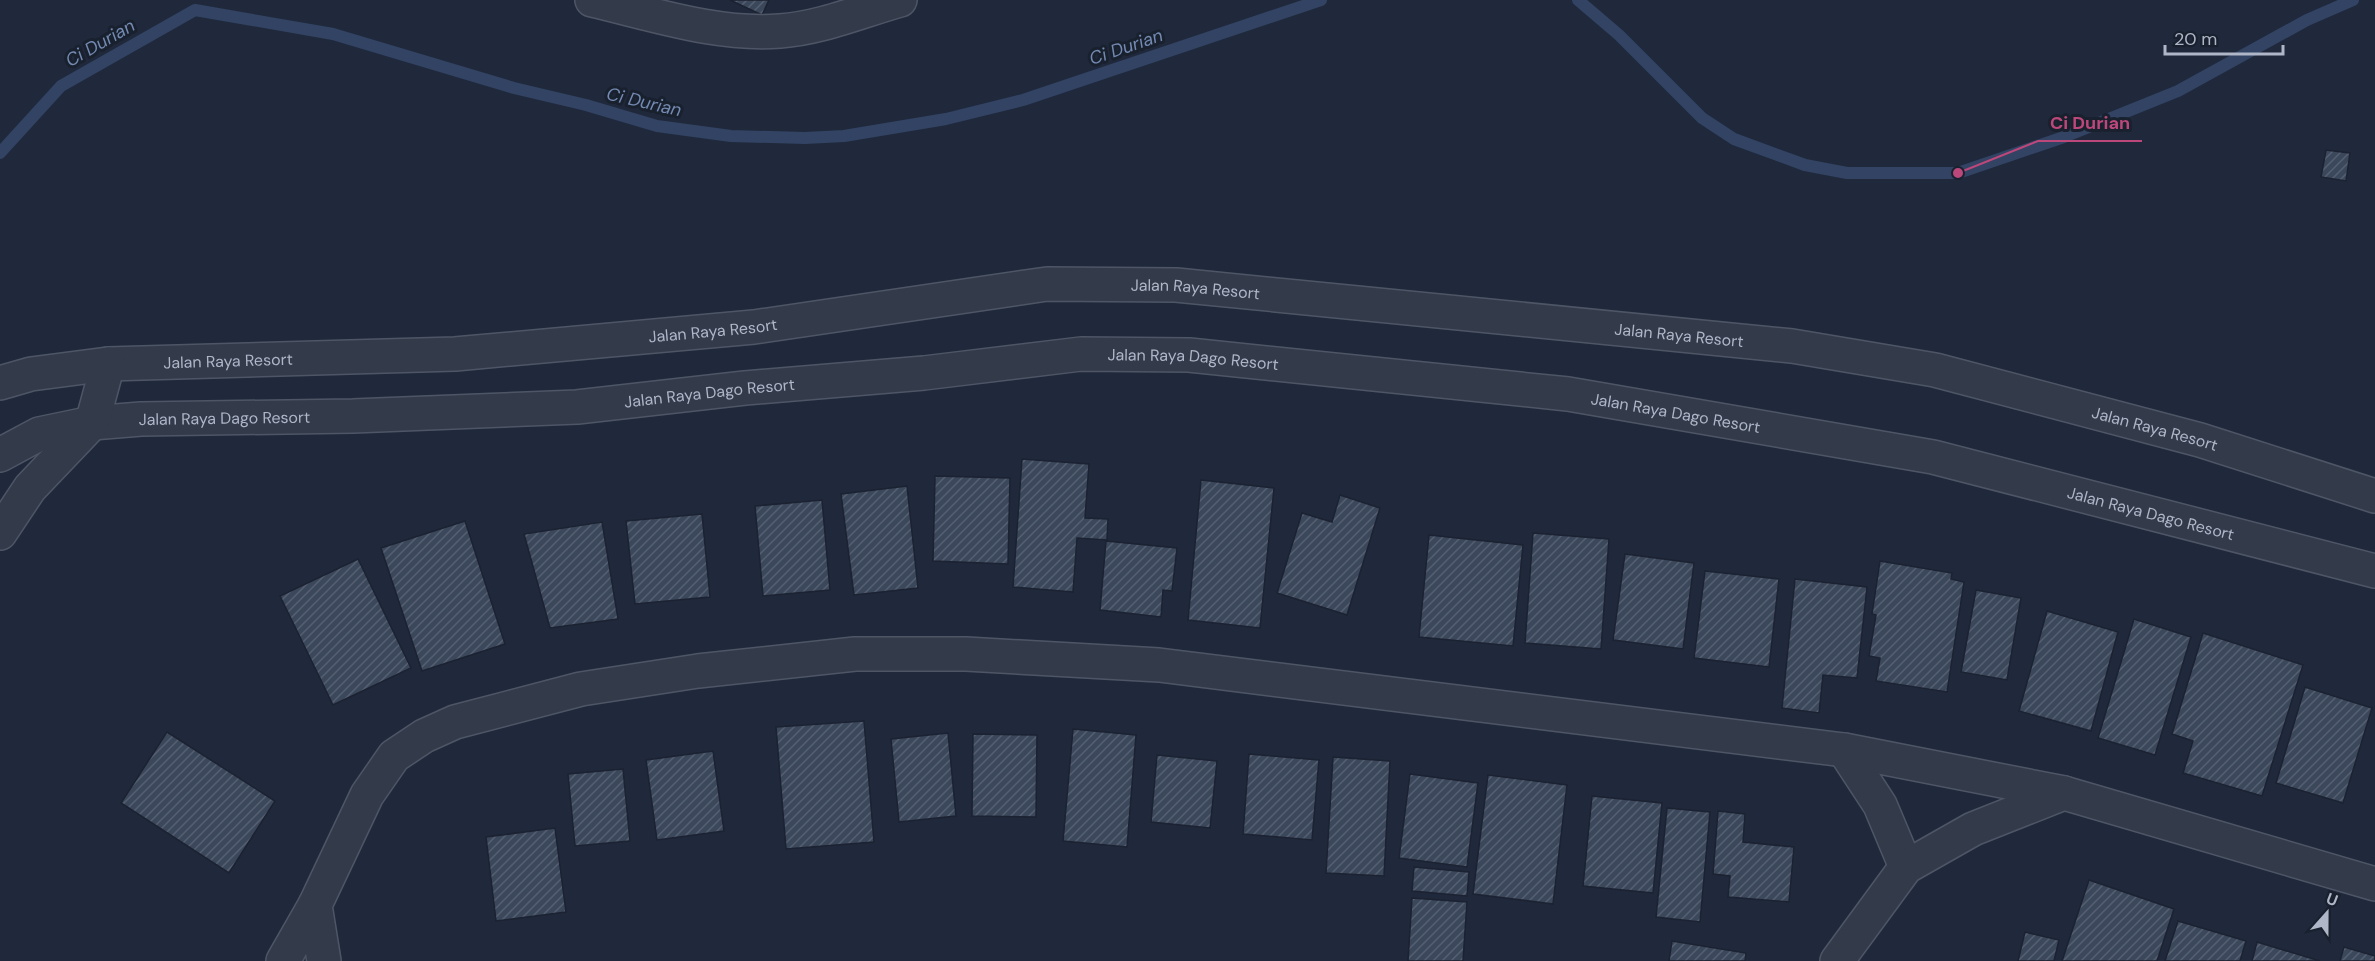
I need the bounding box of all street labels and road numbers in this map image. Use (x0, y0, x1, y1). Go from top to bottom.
street label: Jalan Raya Resort (1131, 274, 1261, 304)
street label: Jalan Raya Resort (647, 313, 779, 347)
street label: Jalan Raya Resort (1614, 318, 1745, 352)
street label: Jalan Raya Dago Resort (1107, 344, 1280, 375)
street label: Jalan Raya Resort (163, 348, 293, 373)
street label: Jalan Raya Dago Resort (623, 373, 796, 412)
street label: Jalan Raya Dago Resort (1589, 388, 1762, 438)
street label: Jalan Raya Resort (2090, 401, 2221, 456)
street label: Jalan Raya Dago Resort (138, 406, 310, 430)
street label: Jalan Raya Dago Resort (2065, 482, 2237, 545)

